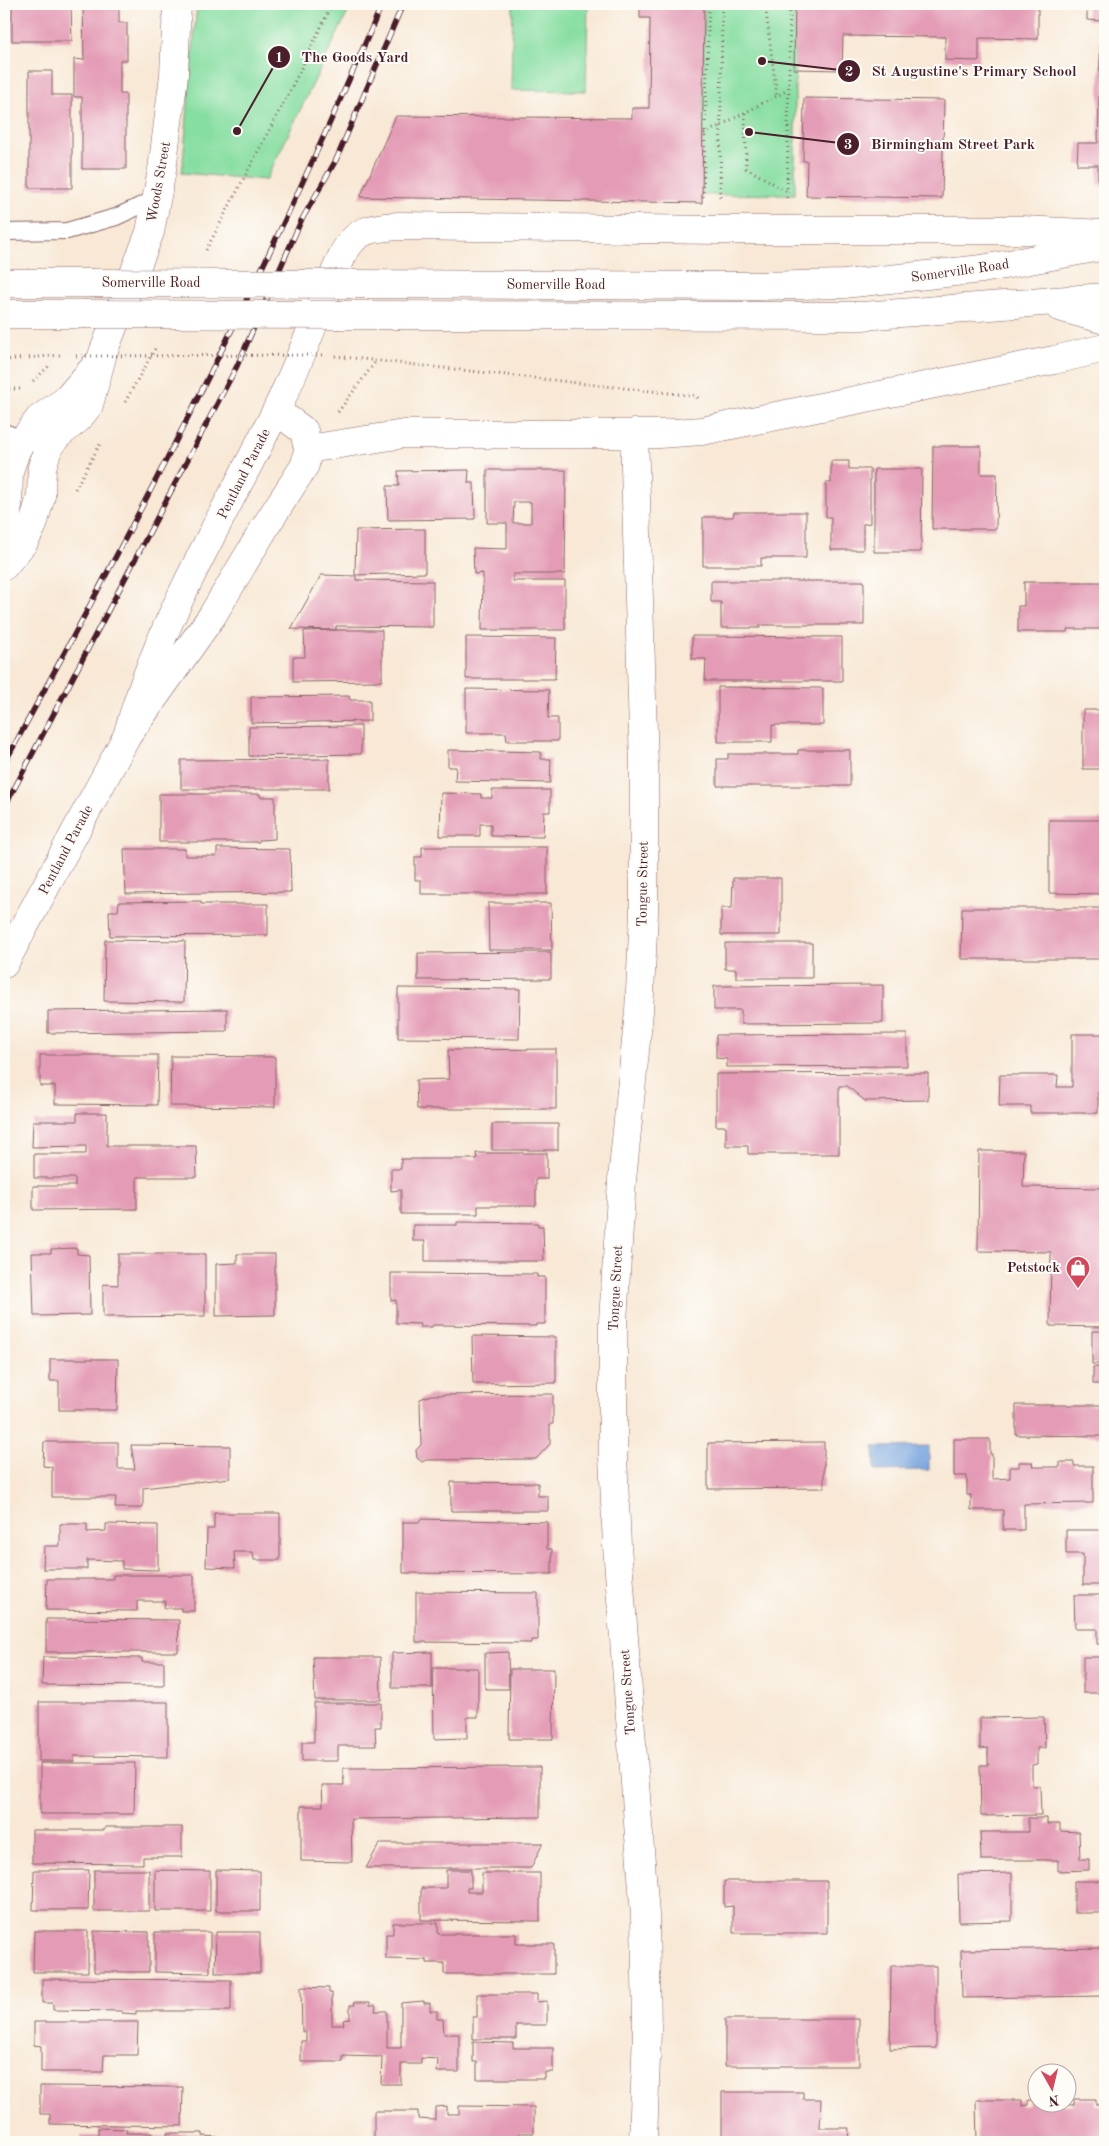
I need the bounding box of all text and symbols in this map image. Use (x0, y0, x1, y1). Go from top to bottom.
callout: The Goods Yard (266, 42, 418, 72)
text: 1 (275, 51, 283, 66)
text: The Goods Yard (301, 51, 409, 66)
callout: St Augustine's Primary School (836, 56, 1086, 86)
text: 2 (845, 65, 853, 80)
text: St Augustine's Primary School (871, 65, 1077, 80)
callout: Birmingham Street Park (836, 129, 1045, 159)
text: 3 (844, 138, 852, 153)
text: Birmingham Street Park (871, 138, 1036, 153)
street label: Woods Street (145, 140, 173, 224)
street label: Somerville Road (910, 257, 1010, 285)
street label: Somerville Road (101, 276, 201, 290)
street label: Somerville Road (506, 278, 606, 292)
street label: Pentland Parade (215, 427, 273, 521)
street label: Pentland Parade (36, 803, 96, 897)
street label: Tongue Street (635, 841, 651, 927)
street label: Tongue Street (607, 1245, 625, 1331)
shop icon: Petstock (1065, 1255, 1091, 1289)
place label: Petstock (1007, 1261, 1060, 1275)
street label: Tongue Street (618, 1648, 638, 1735)
north arrow (1026, 2064, 1076, 2114)
text: N (1047, 2092, 1060, 2108)

